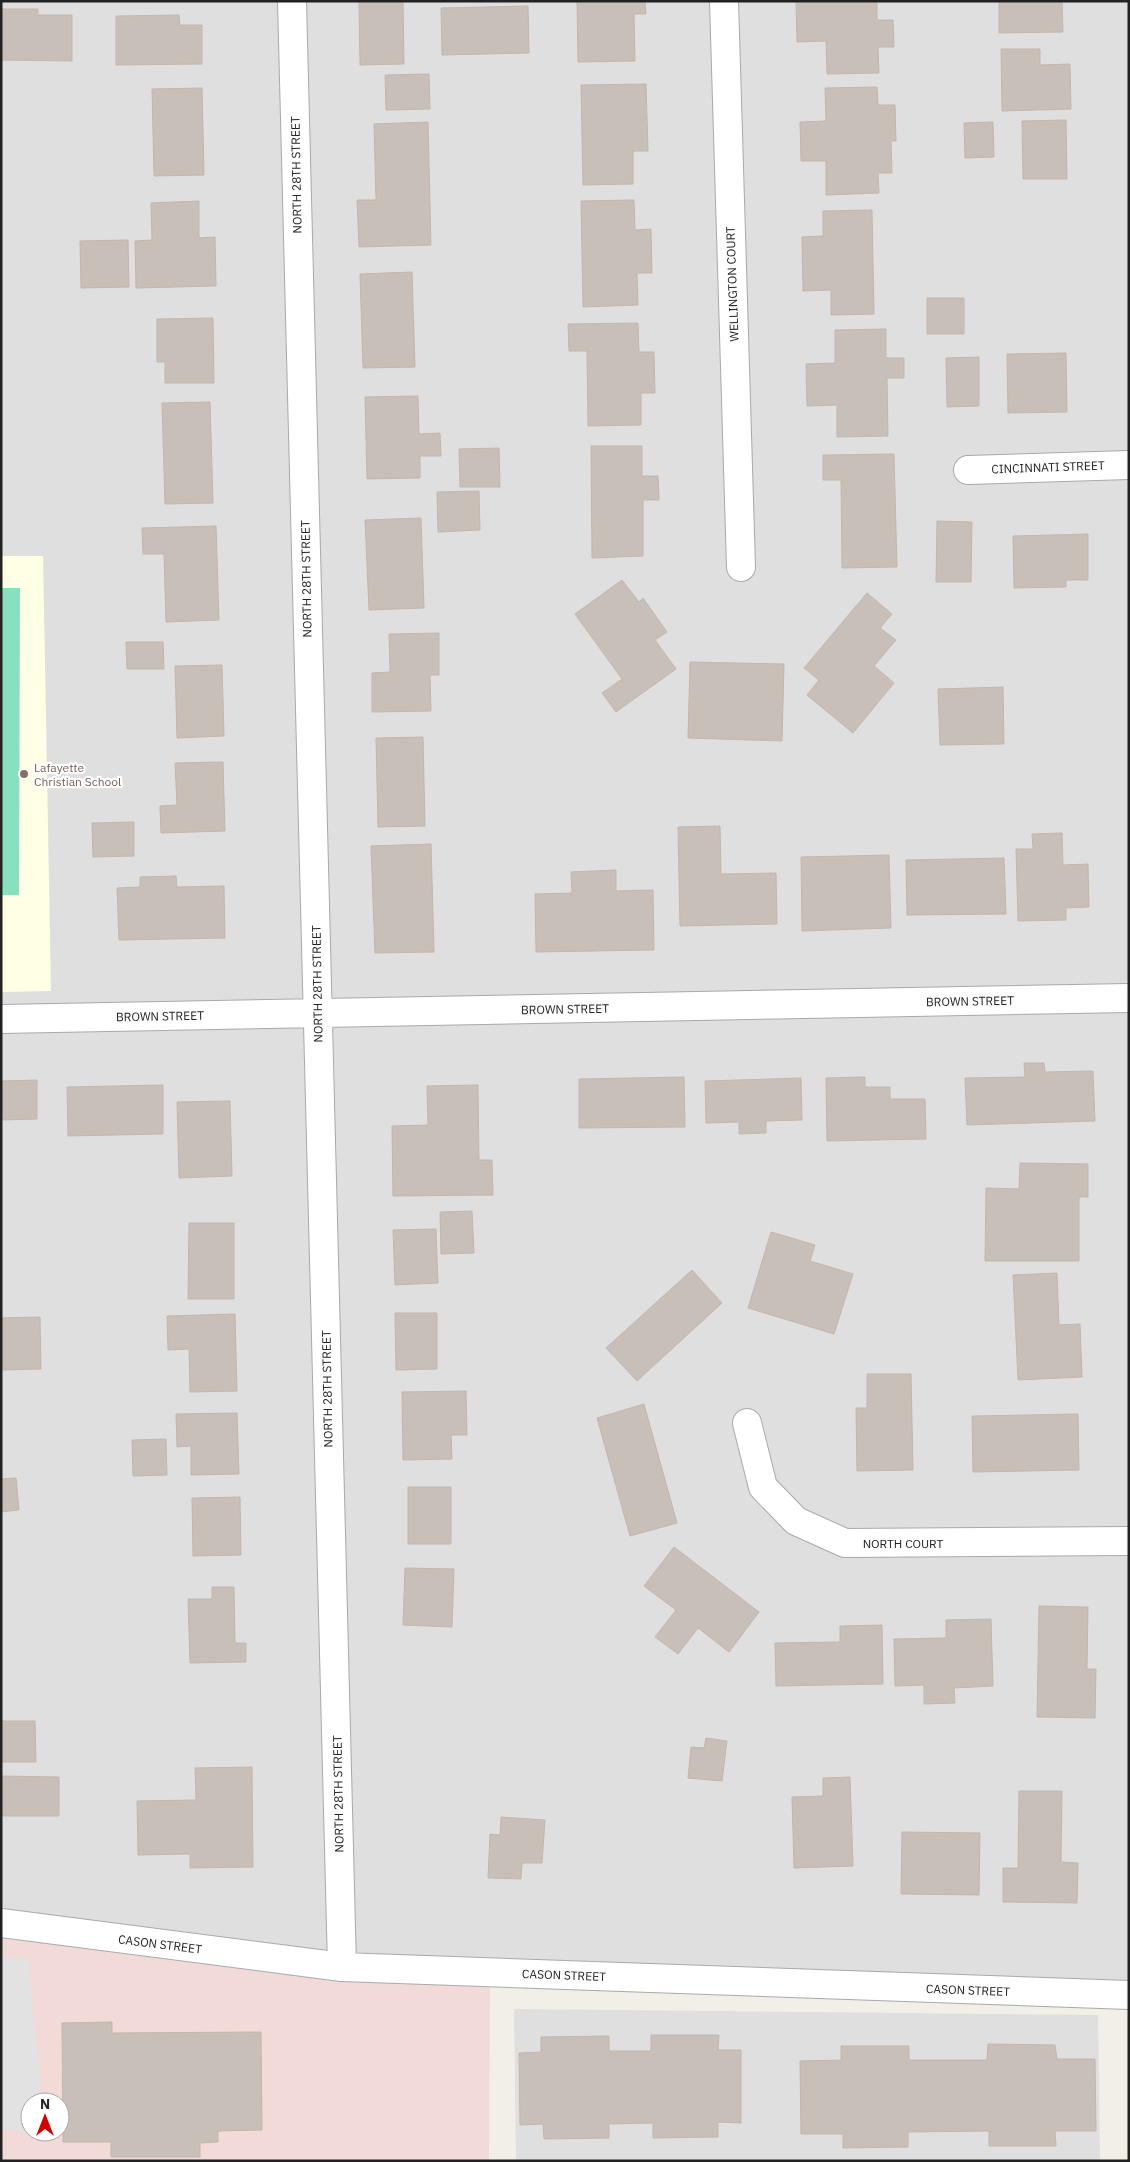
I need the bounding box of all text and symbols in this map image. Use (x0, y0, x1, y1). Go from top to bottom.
street label: NORTH 28TH STREET (287, 116, 305, 234)
street label: WELLINGTON COURT (722, 226, 742, 342)
street label: CINCINNATI STREET (991, 458, 1105, 476)
street label: NORTH 28TH STREET (297, 520, 315, 638)
place label: Lafayette Christian School (34, 760, 121, 789)
marker: Lafayette Christian School (18, 768, 30, 780)
street label: NORTH 28TH STREET (308, 925, 326, 1043)
street label: BROWN STREET (926, 993, 1014, 1009)
street label: BROWN STREET (521, 1001, 609, 1017)
street label: BROWN STREET (116, 1008, 204, 1024)
street label: NORTH 28TH STREET (318, 1330, 336, 1448)
street label: NORTH COURT (863, 1536, 943, 1551)
street label: NORTH 28TH STREET (329, 1735, 347, 1853)
street label: CASON STREET (117, 1931, 203, 1957)
street label: CASON STREET (522, 1966, 606, 1984)
street label: CASON STREET (926, 1981, 1010, 1999)
north arrow (20, 2092, 70, 2142)
text: N (40, 2095, 50, 2113)

